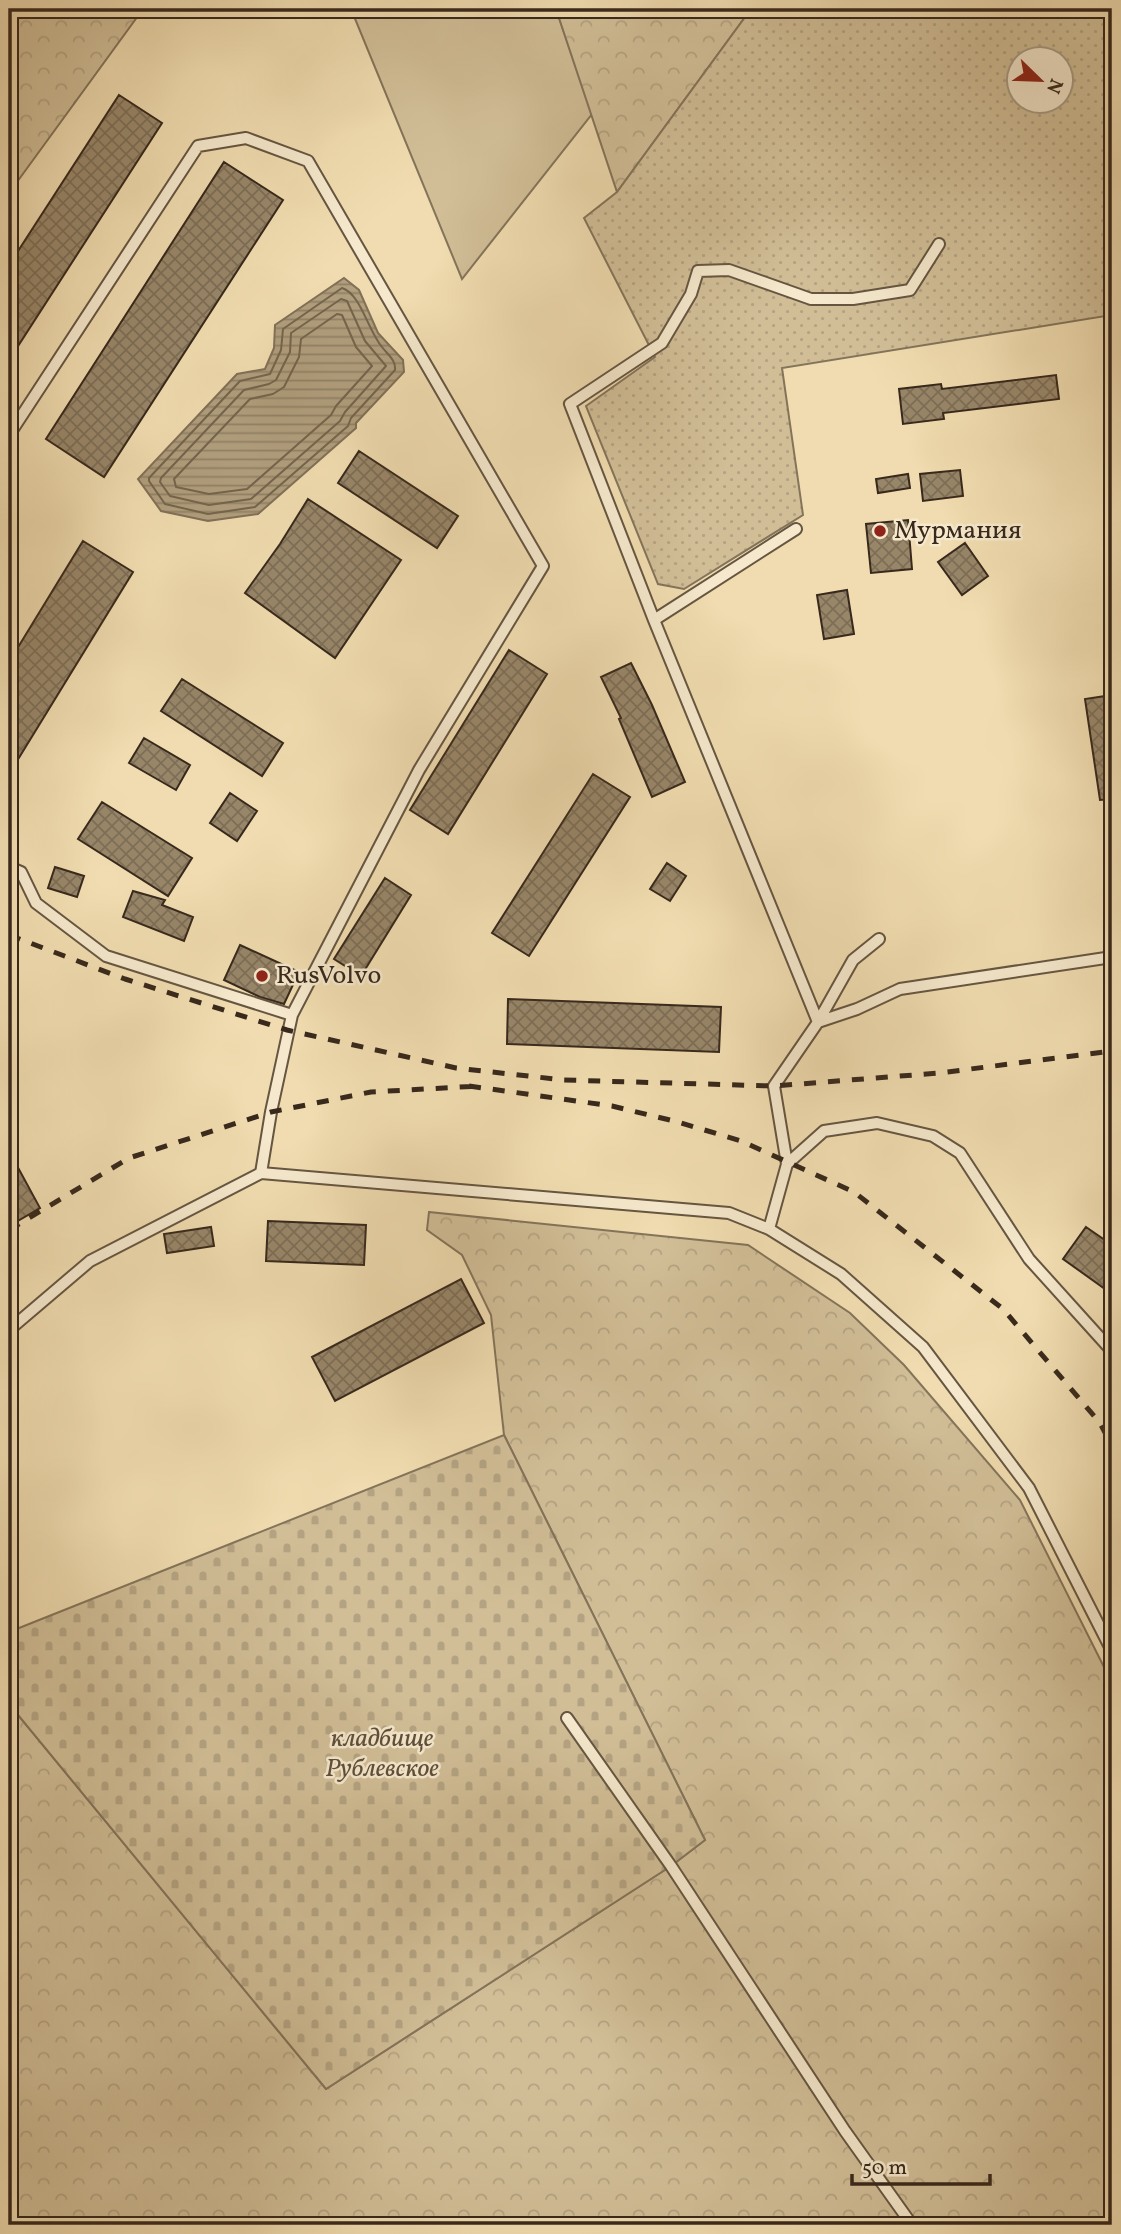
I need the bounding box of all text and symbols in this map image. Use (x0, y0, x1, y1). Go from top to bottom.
north arrow (1006, 46, 1076, 116)
text: N (1039, 74, 1068, 97)
place label: Мурмания (894, 513, 1021, 549)
marker: Мурмания (872, 523, 888, 539)
place label: RusVolvo (276, 958, 381, 994)
marker: RusVolvo (254, 968, 270, 984)
park label: кладбище Рублевское (325, 1721, 439, 1787)
scale bar (852, 2143, 990, 2187)
text: 50 m (862, 2154, 907, 2183)

